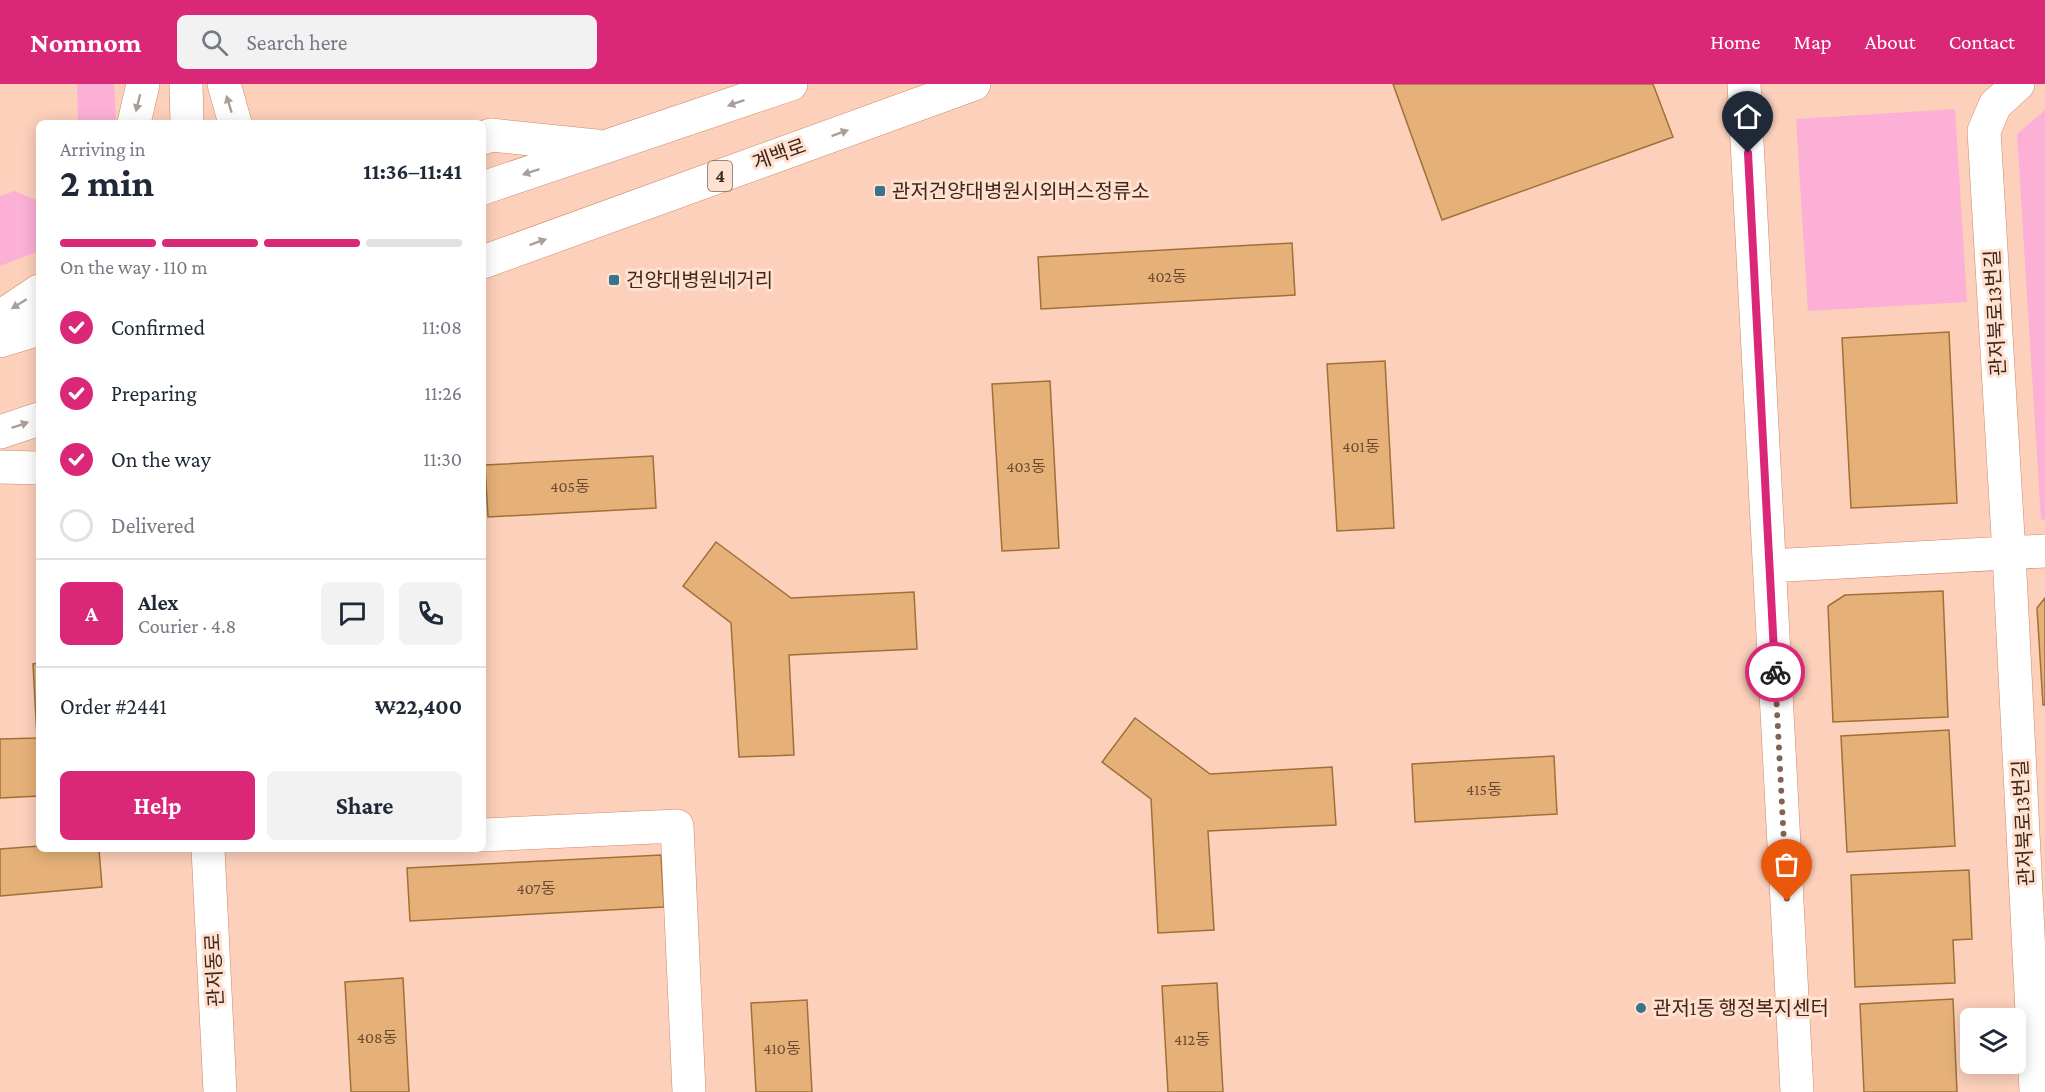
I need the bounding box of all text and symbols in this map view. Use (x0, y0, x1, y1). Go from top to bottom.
search box (177, 15, 597, 69)
icon: search (198, 26, 231, 59)
text: Nomnom (30, 27, 141, 58)
text: Search here (246, 30, 347, 55)
text: Home (1710, 30, 1760, 54)
text: Map (1793, 30, 1832, 54)
text: About (1865, 30, 1916, 54)
text: Contact (1949, 30, 2015, 54)
pin (1722, 91, 1773, 153)
one-way arrow (132, 94, 142, 113)
one-way arrow (224, 94, 233, 112)
one-way arrow (727, 99, 745, 108)
icon: home (1731, 100, 1764, 133)
one-way arrow (831, 127, 849, 137)
street label: 계백로 (749, 134, 809, 174)
text: Arriving in (60, 138, 145, 160)
text: 11:36–11:41 (363, 159, 462, 184)
text: 2 min (60, 161, 154, 204)
road number: 4 (708, 161, 732, 191)
one-way arrow (522, 168, 540, 177)
place label: 관저건양대병원시외버스정류소 (892, 180, 1150, 202)
marker: 관저건양대병원시외버스정류소 (873, 184, 887, 198)
one-way arrow (529, 236, 547, 246)
street label: 관저북로13번길 (1981, 249, 2009, 377)
text: On the way · 110 m (60, 256, 207, 278)
house number: 402동 (1147, 268, 1187, 285)
place label: 건양대병원네거리 (626, 269, 773, 291)
marker: 건양대병원네거리 (607, 273, 621, 287)
one-way arrow (11, 298, 27, 309)
icon: check (60, 311, 93, 344)
text: Confirmed (111, 315, 205, 340)
text: 11:08 (422, 316, 462, 338)
icon: check (60, 377, 93, 410)
text: Preparing (111, 381, 197, 406)
text: 11:26 (424, 382, 462, 404)
one-way arrow (11, 420, 29, 430)
house number: 401동 (1342, 438, 1380, 455)
icon: check (60, 443, 93, 476)
text: On the way (111, 447, 211, 472)
text: 11:30 (423, 448, 462, 470)
house number: 403동 (1006, 458, 1046, 475)
house number: 405동 (550, 478, 590, 495)
text: Delivered (111, 513, 195, 538)
button: chat (321, 582, 384, 645)
button: phone (399, 582, 462, 645)
text: Alex (138, 590, 179, 615)
text: A (85, 601, 98, 626)
text: Courier · 4.8 (138, 615, 236, 637)
courier (1745, 642, 1805, 702)
icon: bike (1759, 656, 1792, 689)
text: Order #2441 (60, 694, 167, 719)
text: ₩22,400 (375, 694, 462, 719)
street label: 관저북로13번길 (2009, 759, 2037, 887)
button: Help (60, 771, 255, 840)
button: Share (267, 771, 462, 840)
house number: 415동 (1466, 781, 1502, 798)
pin (1761, 839, 1812, 901)
icon: bag (1770, 848, 1803, 881)
house number: 407동 (517, 880, 556, 897)
street label: 관저동로 (201, 933, 227, 1007)
place label: 관저1동 행정복지센터 (1653, 997, 1829, 1019)
marker: 관저1동 행정복지센터 (1634, 1001, 1648, 1015)
map controls (1960, 1008, 2026, 1074)
button: layers (1960, 1008, 2026, 1074)
house number: 408동 (357, 1029, 398, 1046)
house number: 412동 (1174, 1031, 1210, 1048)
house number: 410동 (763, 1040, 801, 1057)

